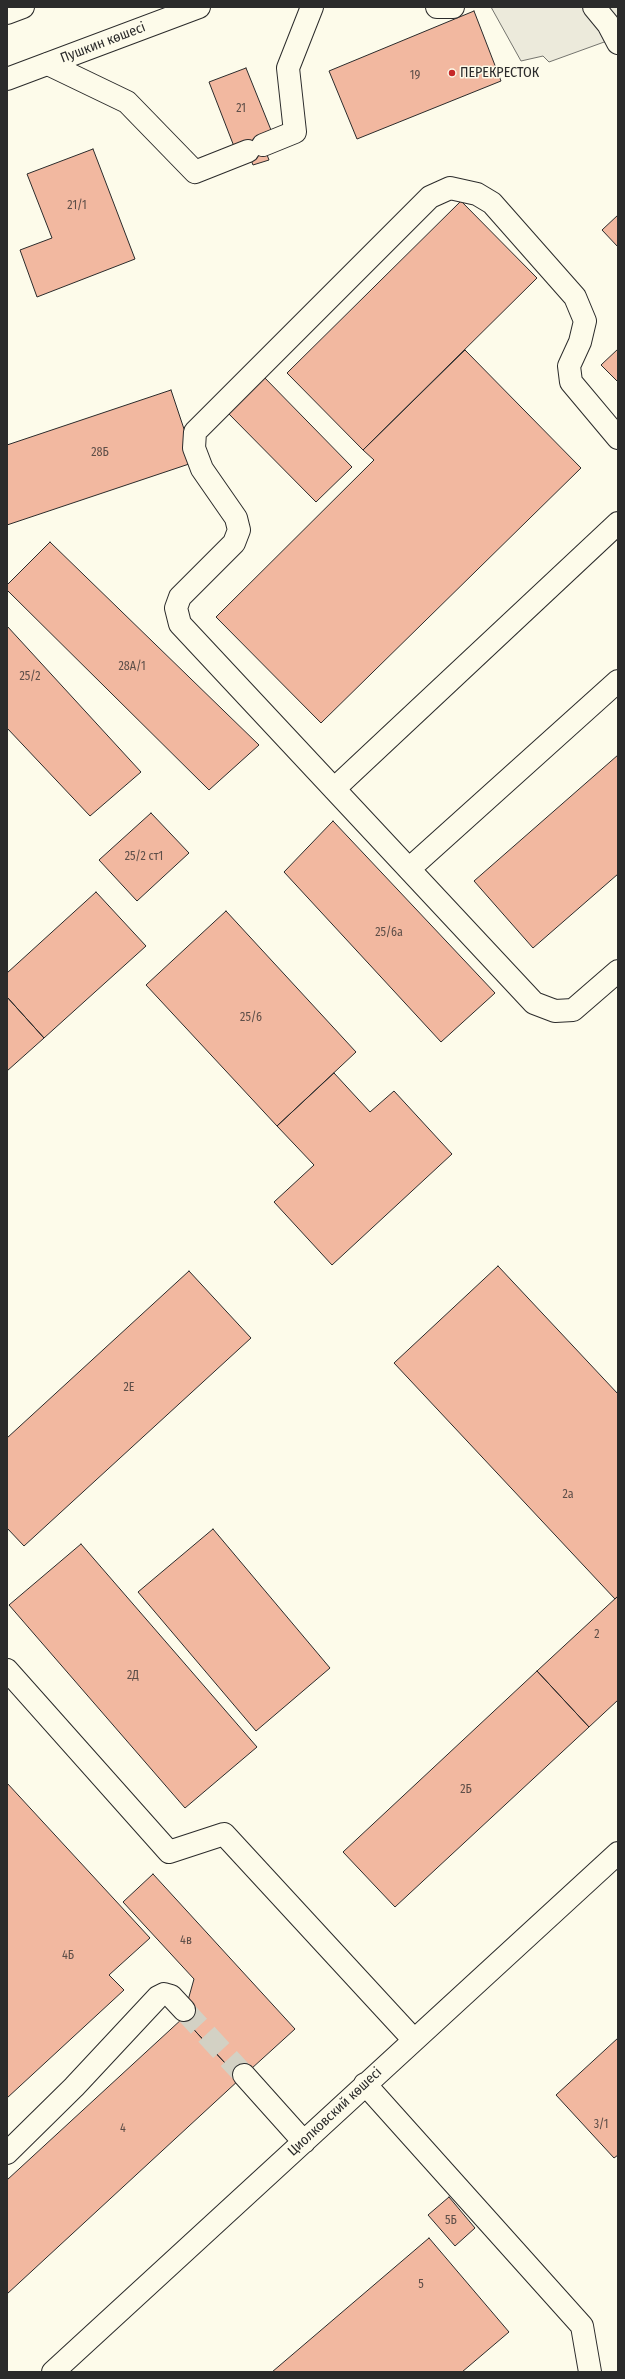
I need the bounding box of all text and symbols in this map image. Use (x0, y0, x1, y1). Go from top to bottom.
street label: Пушкин көшесі (58, 19, 148, 67)
place label: ПЕРЕКРЕСТОК (460, 65, 539, 81)
marker: ПЕРЕКРЕСТОК (447, 68, 457, 78)
house number: 19 (410, 69, 420, 83)
house number: 21 (236, 102, 246, 116)
house number: 21/1 (67, 199, 87, 213)
house number: 28Б (91, 446, 109, 460)
house number: 28А/1 (118, 660, 146, 674)
house number: 25/2 (20, 670, 40, 684)
house number: 25/2 ст1 (125, 850, 163, 864)
house number: 25/6а (375, 926, 403, 940)
house number: 25/6 (240, 1011, 262, 1025)
house number: 2Е (124, 1381, 134, 1395)
house number: 2а (562, 1488, 574, 1502)
house number: 2 (594, 1628, 600, 1642)
house number: 2Д (127, 1669, 139, 1683)
house number: 2Б (460, 1783, 472, 1797)
house number: 4в (180, 1934, 192, 1948)
house number: 4Б (62, 1949, 74, 1963)
street label: Циолковский көшесі (285, 2064, 385, 2160)
house number: 3/1 (594, 2118, 608, 2132)
house number: 4 (120, 2122, 126, 2136)
house number: 5Б (445, 2214, 457, 2228)
house number: 5 (418, 2278, 424, 2292)

